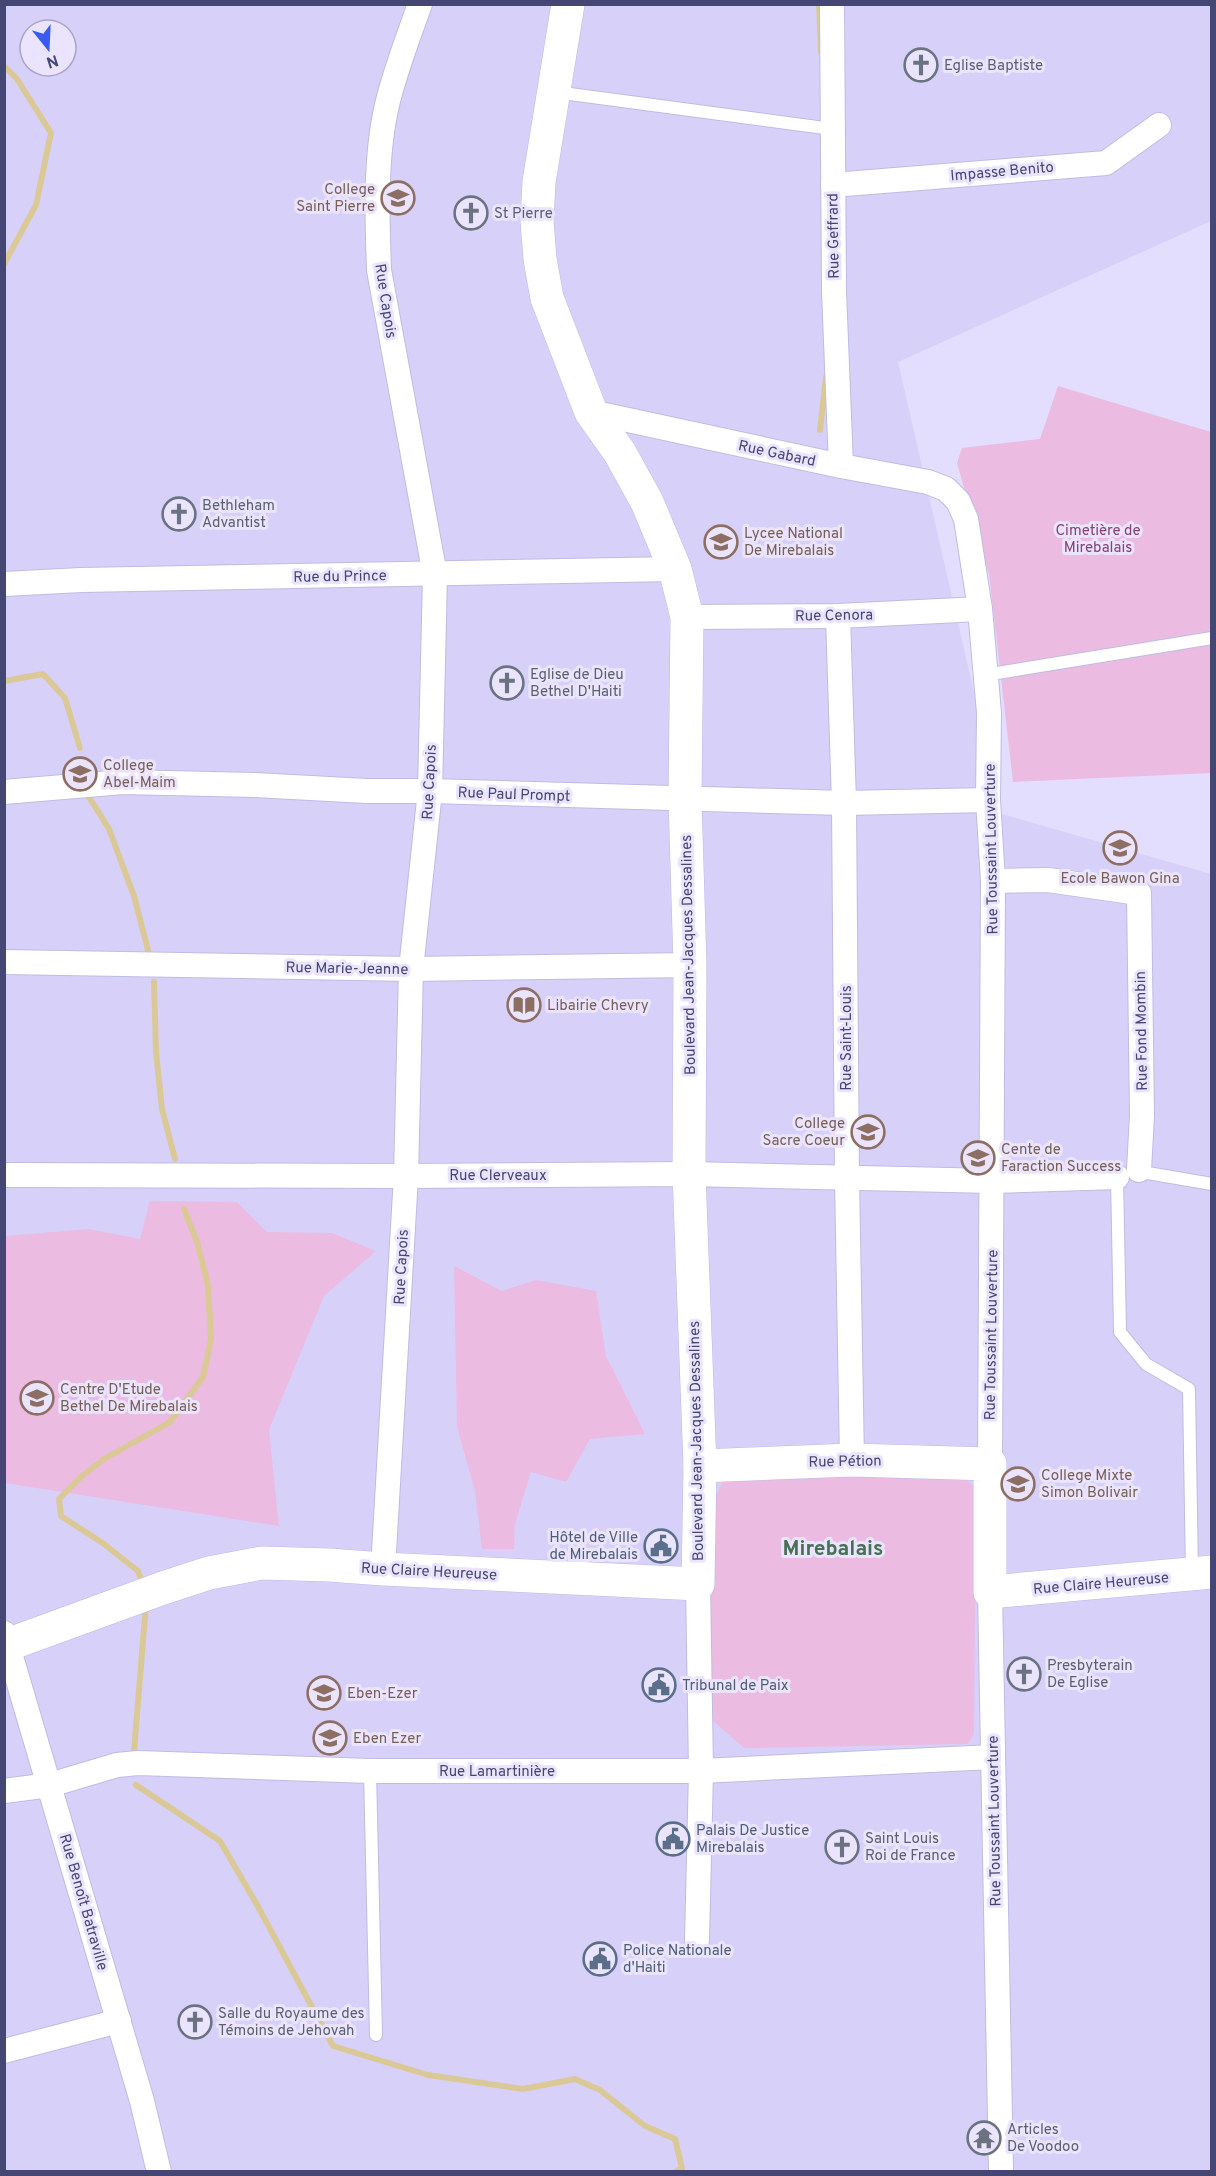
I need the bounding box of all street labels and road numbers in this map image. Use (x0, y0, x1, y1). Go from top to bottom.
street label: Impasse Benito (950, 159, 1055, 186)
street label: Rue Geffrard (824, 193, 845, 279)
street label: Rue Capois (369, 262, 400, 340)
street label: Rue Gabard (736, 437, 817, 472)
street label: Rue du Prince (293, 567, 387, 588)
street label: Rue Cenora (795, 606, 873, 627)
street label: Rue Capois (419, 744, 442, 820)
street label: Rue Toussaint Louverture (982, 763, 1003, 935)
street label: Rue Paul Prompt (457, 784, 571, 807)
street label: Boulevard Jean-Jacques Dessalines (678, 835, 701, 1075)
street label: Rue Marie-Jeanne (285, 959, 408, 980)
street label: Rue Fond Mombin (1132, 971, 1153, 1091)
street label: Rue Saint-Louis (838, 985, 857, 1091)
street label: Rue Clerveaux (449, 1167, 547, 1186)
street label: Rue Capois (391, 1229, 414, 1305)
street label: Rue Toussaint Louverture (982, 1249, 1003, 1421)
street label: Boulevard Jean-Jacques Dessalines (686, 1321, 709, 1561)
street label: Rue Pétion (808, 1452, 882, 1473)
street label: Rue Claire Heureuse (360, 1559, 497, 1586)
street label: Rue Claire Heureuse (1032, 1569, 1170, 1600)
street label: Rue Toussaint Louverture (985, 1735, 1006, 1907)
street label: Rue Lamartinière (439, 1763, 555, 1782)
street label: Rue Benoît Batraville (54, 1832, 111, 1973)

